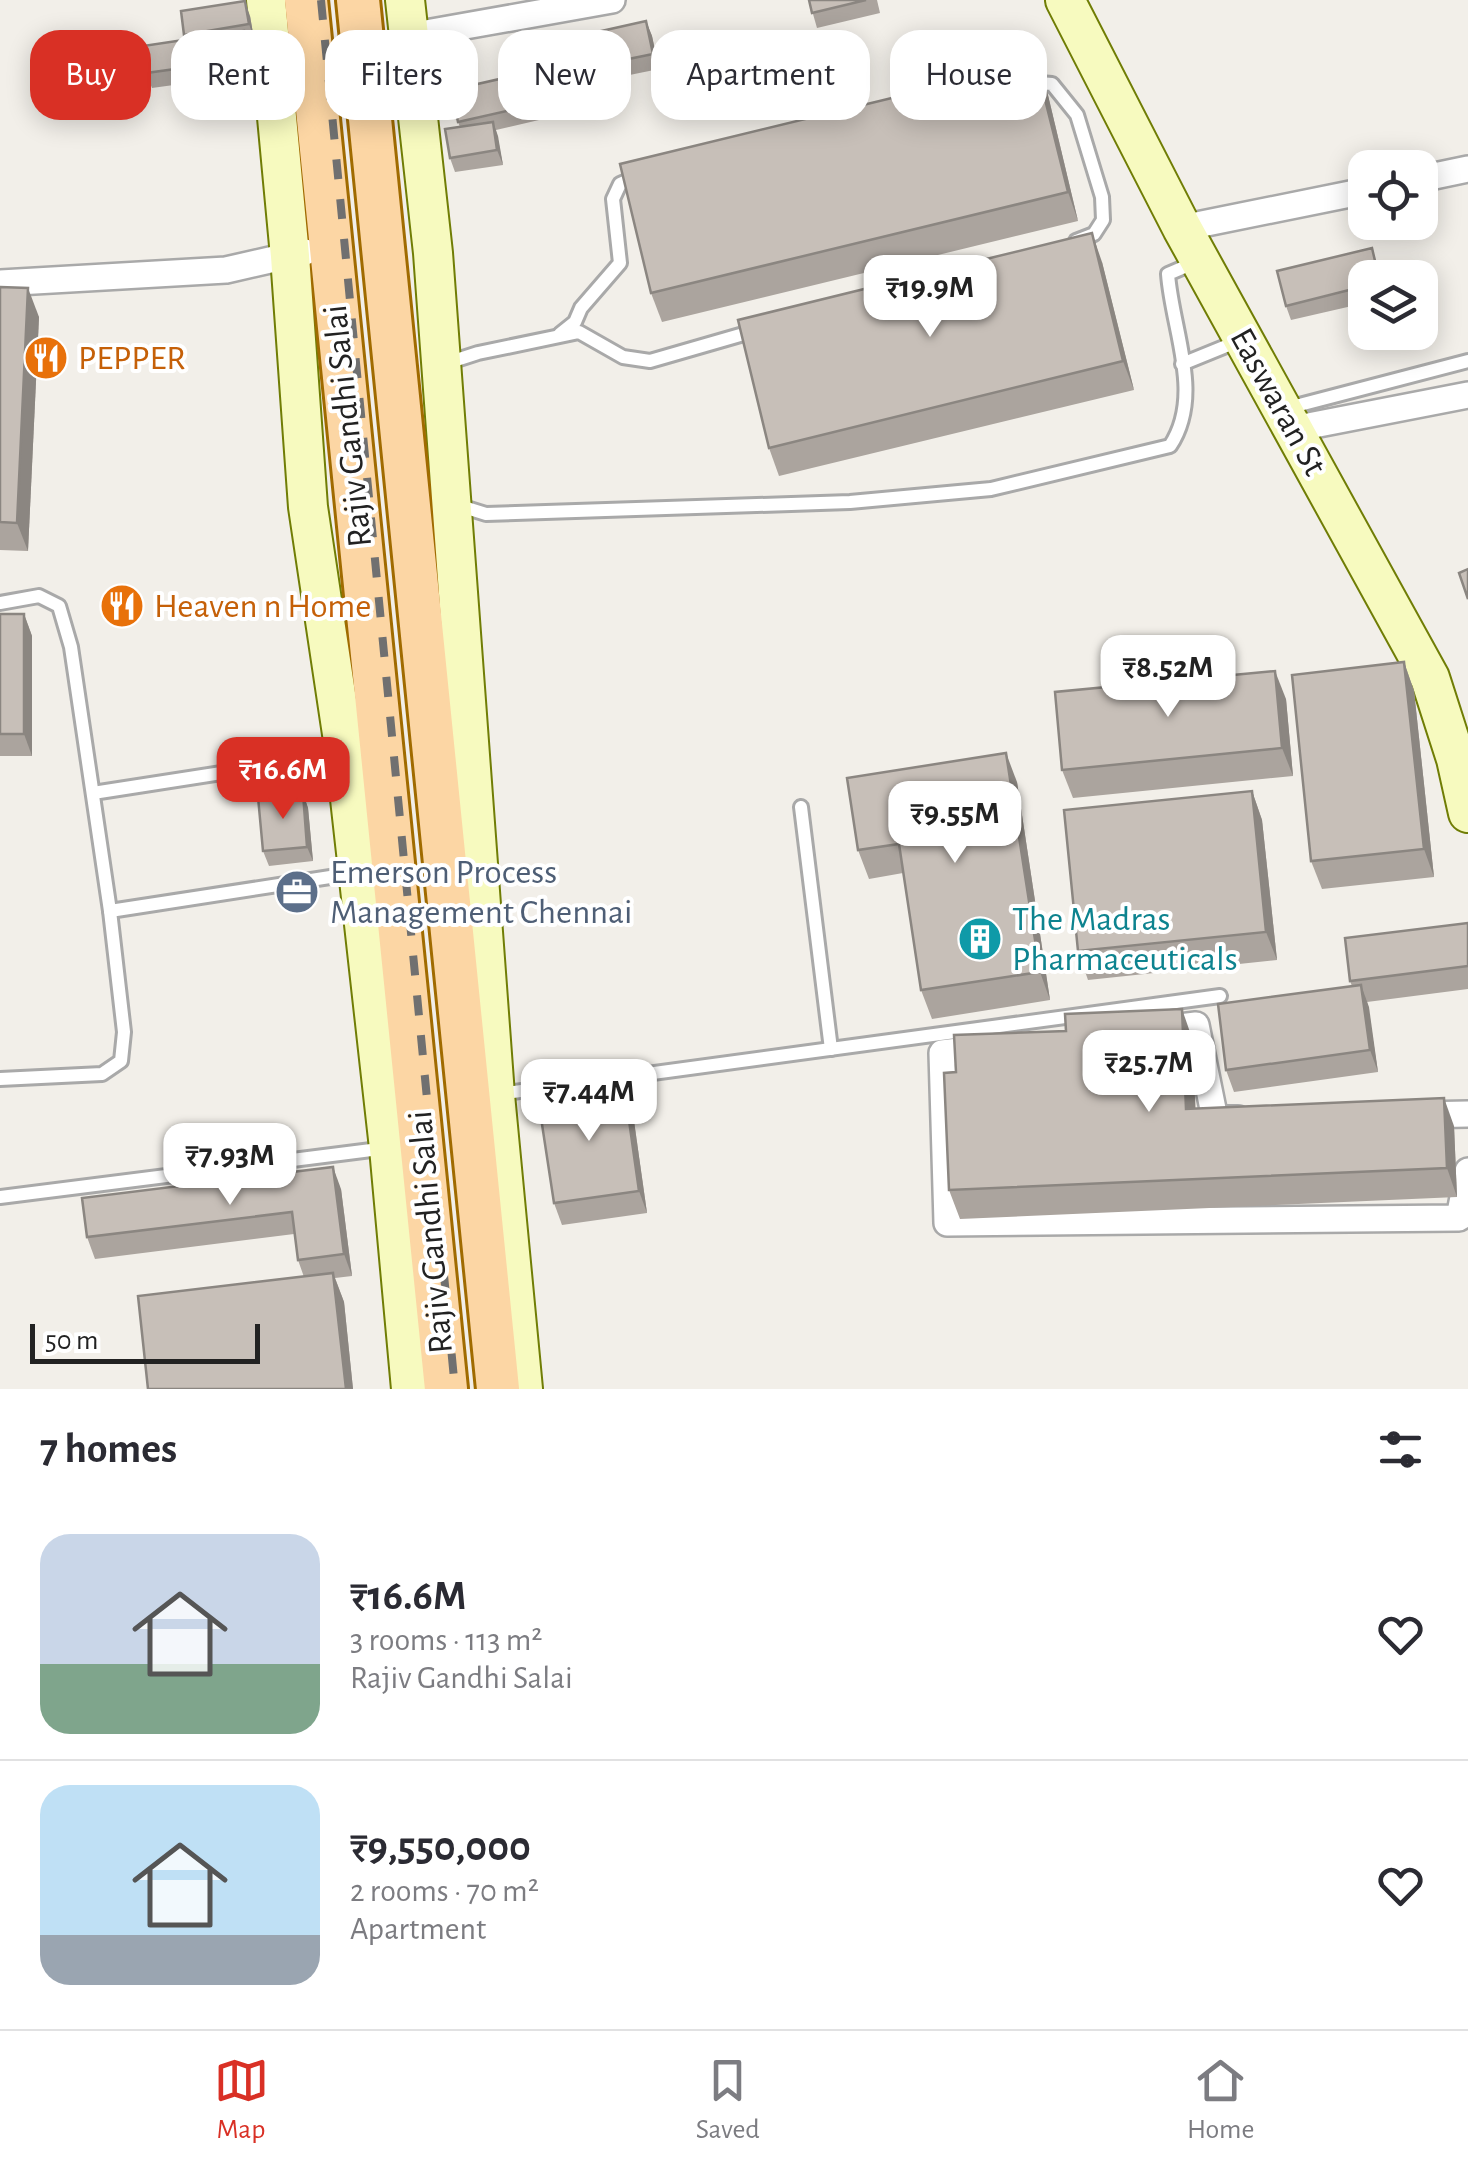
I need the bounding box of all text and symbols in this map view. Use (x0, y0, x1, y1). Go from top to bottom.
chip: Buy (30, 30, 151, 120)
chip: Rent (171, 30, 305, 120)
chip: Filters (325, 30, 478, 120)
chip: New (498, 30, 631, 120)
chip: Apartment (651, 30, 870, 120)
chip: House (890, 30, 1047, 120)
map controls (1348, 150, 1438, 350)
button: locate (1348, 150, 1438, 240)
pin: ₹19.9M (849, 255, 1011, 340)
button: layers (1348, 260, 1438, 350)
text: ₹19.9M (886, 271, 974, 303)
street label: Rajiv Gandhi Salai (318, 303, 378, 549)
street label: Easwaran St (1223, 322, 1333, 482)
restaurant icon: PEPPER (23, 335, 69, 381)
place label: PEPPER (78, 341, 186, 376)
restaurant icon: Heaven n Home (99, 583, 145, 629)
place label: Heaven n Home (154, 589, 371, 624)
pin: ₹8.52M (1087, 635, 1249, 720)
text: ₹8.52M (1123, 651, 1213, 683)
pin: ₹16.6M (202, 737, 364, 822)
text: ₹16.6M (239, 753, 327, 785)
pin: ₹9.55M (874, 781, 1036, 866)
text: ₹9.55M (910, 797, 1000, 829)
place label: Emerson Process Management Chennai (330, 855, 633, 930)
office icon: Emerson Process Management Chennai (274, 869, 320, 915)
place label: The Madras Pharmaceuticals (1012, 902, 1238, 977)
building icon: The Madras Pharmaceuticals (957, 916, 1003, 962)
pin: ₹25.7M (1068, 1030, 1230, 1115)
text: ₹25.7M (1105, 1046, 1193, 1078)
pin: ₹7.44M (508, 1059, 670, 1144)
text: ₹7.44M (543, 1075, 635, 1107)
street label: Rajiv Gandhi Salai (403, 1109, 459, 1355)
pin: ₹7.93M (149, 1123, 311, 1208)
text: ₹7.93M (185, 1139, 275, 1171)
scale bar (30, 1319, 260, 1364)
text: 50 m (45, 1327, 99, 1355)
icon: filters (1373, 1422, 1428, 1477)
text: 7 homes (40, 1428, 177, 1470)
icon: home (120, 1574, 240, 1694)
text: ₹16.6M (350, 1575, 466, 1617)
icon: heart (1373, 1607, 1428, 1662)
text: 3 rooms · 113 m² (350, 1624, 542, 1656)
text: Rajiv Gandhi Salai (350, 1662, 573, 1694)
icon: home (120, 1825, 240, 1945)
text: ₹9,550,000 (350, 1826, 531, 1868)
icon: heart (1373, 1858, 1428, 1913)
text: 2 rooms · 70 m² (350, 1875, 539, 1907)
text: Apartment (350, 1913, 486, 1945)
tab: Map (214, 2053, 269, 2147)
tab: Saved (696, 2053, 760, 2147)
tab: Home (1187, 2053, 1254, 2147)

